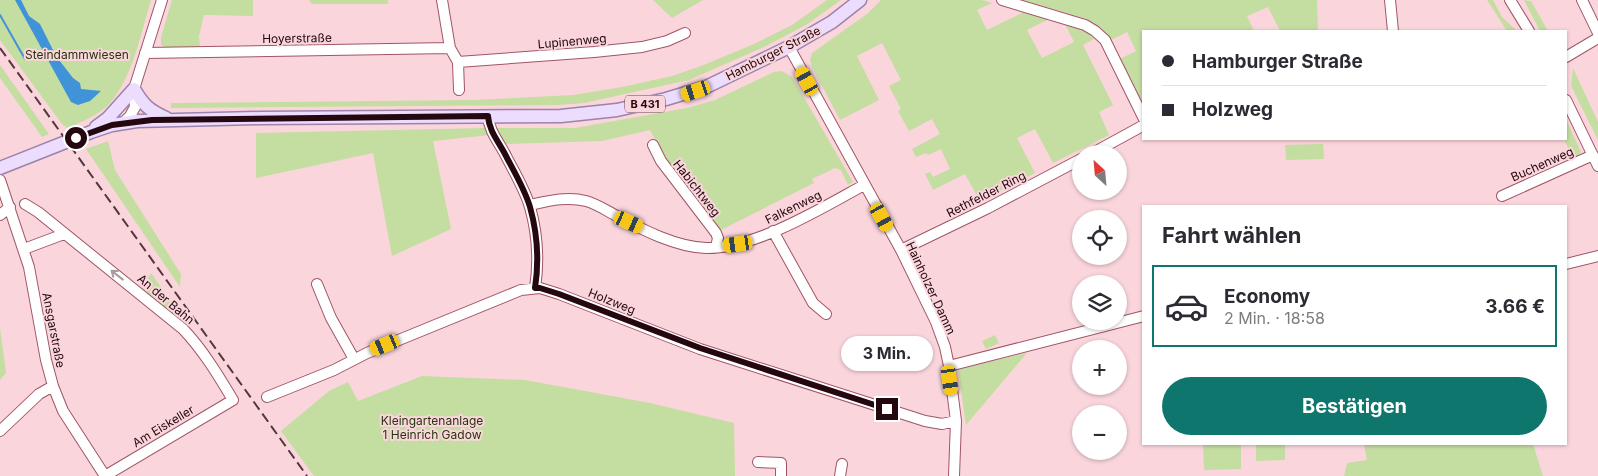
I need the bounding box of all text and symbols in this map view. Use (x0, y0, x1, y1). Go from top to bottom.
street label: Hamburger Straße (723, 23, 823, 83)
street label: Hoyerstraße (262, 30, 332, 46)
street label: Lupinenweg (537, 31, 607, 51)
park label: Steindammwiesen (25, 47, 129, 62)
text: Hamburger Straße (1192, 50, 1363, 73)
car (793, 64, 820, 98)
car (679, 79, 712, 103)
road number: B 431 (625, 96, 665, 112)
text: Holzweg (1192, 98, 1273, 121)
route start (65, 127, 87, 149)
street label: Buchenweg (1508, 144, 1576, 184)
north arrow (1072, 145, 1128, 200)
map controls (1072, 145, 1127, 460)
street label: Habichtweg (670, 157, 724, 219)
street label: Rethfelder Ring (944, 168, 1028, 220)
street label: Falkenweg (762, 187, 824, 227)
car (868, 200, 895, 234)
car (612, 209, 645, 235)
button: locate (1072, 210, 1127, 265)
text: Fahrt wählen (1162, 222, 1302, 248)
car (722, 234, 753, 254)
street label: Hainholzer Damm (903, 239, 959, 337)
one-way arrow (111, 269, 124, 280)
street label: An der Bahn (134, 271, 198, 327)
button: layers (1072, 275, 1127, 330)
icon: car (1164, 284, 1209, 329)
street label: Holzweg (586, 285, 638, 317)
text: Economy (1224, 285, 1310, 308)
street label: Ansgarstraße (39, 291, 69, 369)
text: 3.66 € (1485, 295, 1545, 318)
text: 2 Min. · 18:58 (1224, 308, 1325, 328)
car (368, 332, 401, 358)
callout: 3 Min. (841, 336, 933, 372)
button: + (1072, 340, 1127, 395)
text: 3 Min. (863, 343, 911, 363)
car (940, 364, 959, 396)
button: Bestätigen (1162, 377, 1547, 435)
route end (876, 398, 898, 420)
street label: Am Eiskeller (129, 401, 197, 450)
button: − (1072, 405, 1127, 460)
park label: Kleingartenanlage 1 Heinrich Gadow (381, 413, 483, 442)

